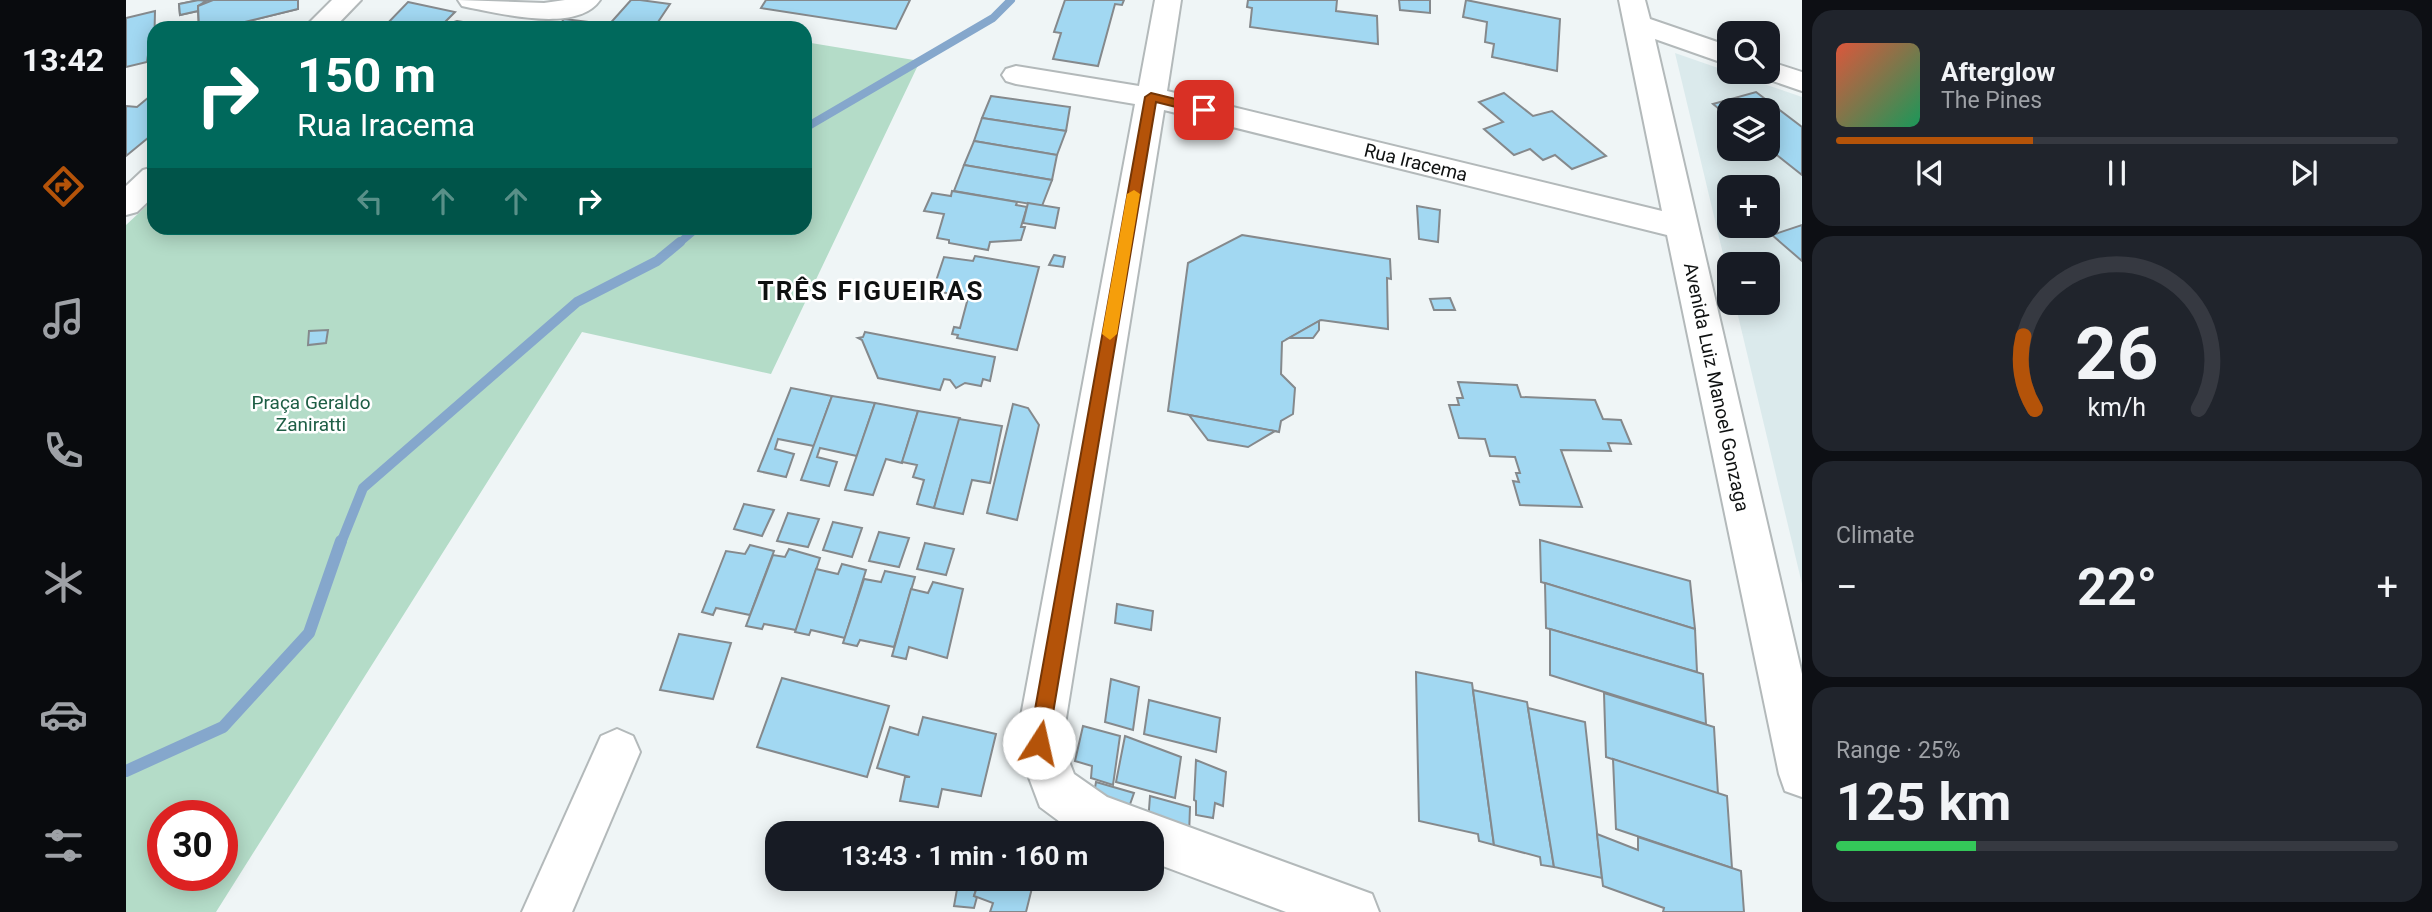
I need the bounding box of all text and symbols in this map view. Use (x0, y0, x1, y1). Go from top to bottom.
map controls (1717, 21, 1780, 315)
button: search (1717, 21, 1780, 84)
text: 13:42 (22, 41, 104, 79)
text: 150 m (297, 47, 436, 104)
icon: right (182, 49, 273, 140)
text: Afterglow (1941, 57, 2055, 87)
pin (1174, 80, 1234, 140)
text: The Pines (1941, 87, 2042, 114)
icon: arrive (1185, 91, 1223, 129)
button: layers (1717, 98, 1780, 161)
text: Rua Iracema (297, 106, 475, 144)
street label: Rua Iracema (1362, 139, 1470, 186)
icon: previous (1911, 154, 1949, 192)
icon: pause (2098, 154, 2136, 192)
icon: next (2285, 154, 2323, 192)
icon: directions (39, 162, 88, 211)
button: + (1717, 175, 1780, 238)
icon: left (351, 182, 389, 220)
icon: ahead (424, 182, 462, 220)
icon: ahead (497, 182, 535, 220)
icon: right (570, 182, 608, 220)
button: − (1717, 252, 1780, 315)
street label: Avenida Luiz Manoel Gonzaga (1679, 261, 1754, 514)
district label: TRÊS FIGUEIRAS (758, 276, 984, 306)
icon: music (39, 294, 88, 343)
text: 26 (2075, 312, 2159, 398)
park label: Praça Geraldo Zaniratti (252, 391, 370, 436)
text: km/h (2088, 393, 2146, 422)
icon: phone (39, 426, 88, 475)
text: Climate (1836, 522, 1915, 549)
text: 22° (2077, 557, 2157, 618)
icon: climate (39, 558, 88, 607)
text: − (1836, 565, 1858, 609)
text: + (2376, 565, 2398, 609)
icon: car (39, 690, 88, 739)
position arrow (1002, 706, 1076, 780)
text: Range · 25% (1836, 737, 1961, 764)
text: 125 km (1836, 772, 2011, 833)
speed limit sign: 30 (147, 800, 238, 891)
icon: filters (39, 821, 88, 870)
text: 13:43 · 1 min · 160 m (841, 841, 1088, 871)

